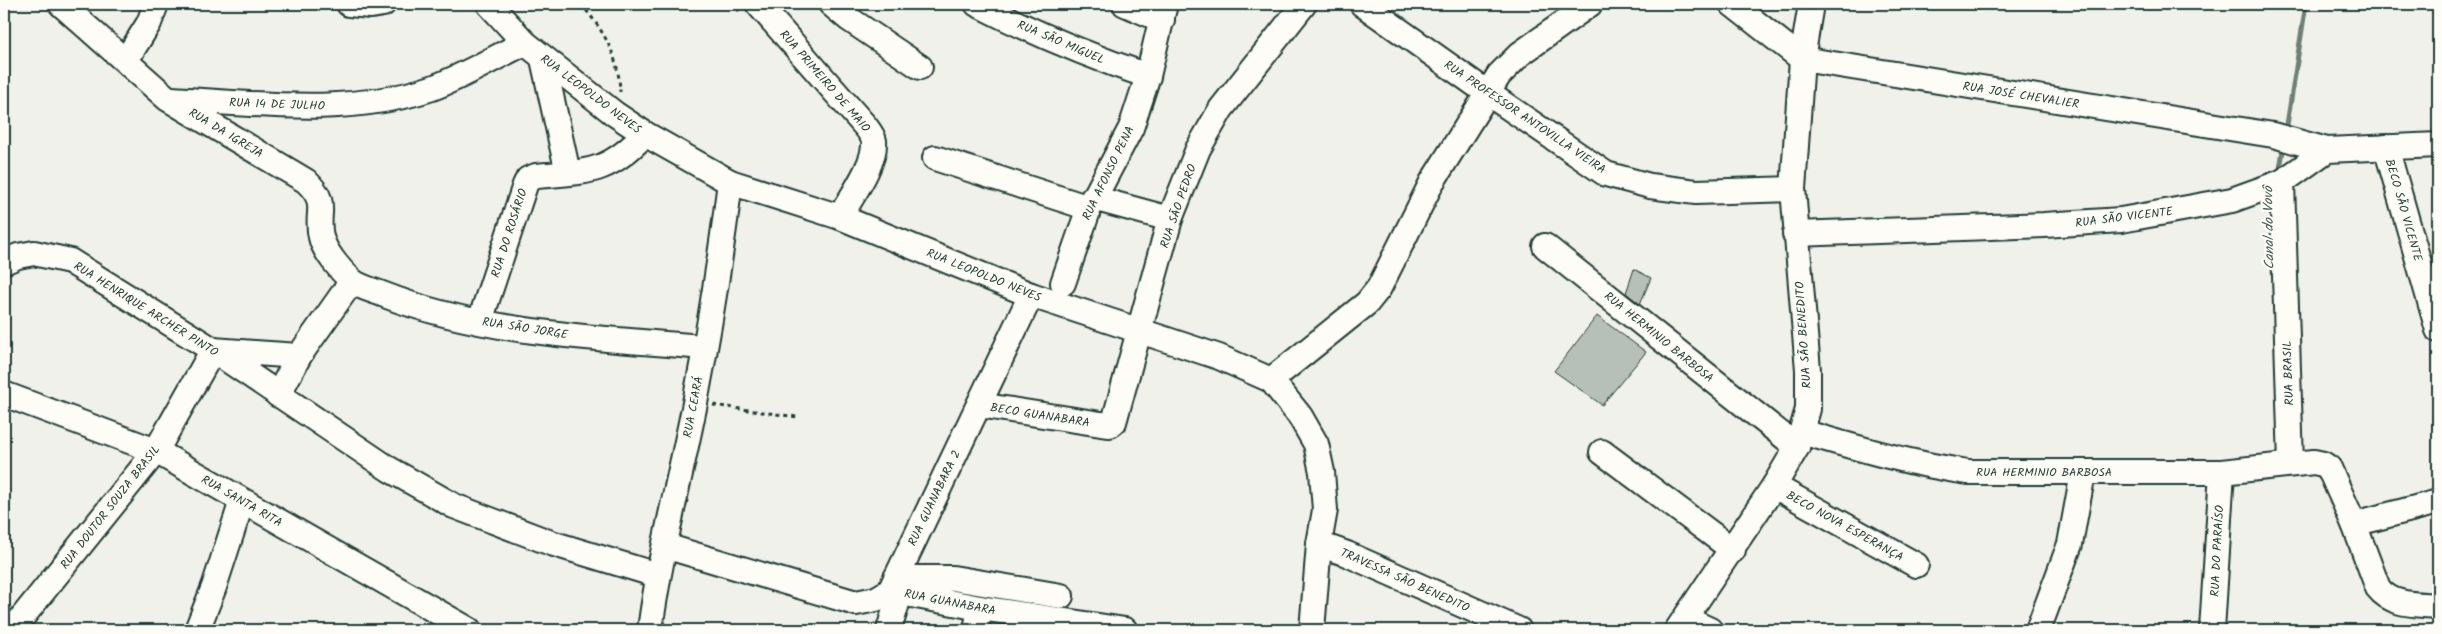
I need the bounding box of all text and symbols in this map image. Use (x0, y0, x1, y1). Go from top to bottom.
street label: RUA SÃO MIGUEL (1014, 15, 1108, 69)
street label: RUA PRIMEIRO DE MAIO (775, 26, 875, 137)
street label: RUA LEOPOLDO NEVES (536, 50, 646, 139)
street label: RUA PROFESSOR ANTOVILLA VIEIRA (1440, 56, 1610, 179)
street label: RUA JOSÉ CHEVALIER (1961, 77, 2081, 114)
street label: RUA 14 DE JULHO (229, 93, 326, 116)
street label: RUA DA IGREJA (185, 104, 267, 163)
street label: RUA AFONSO PENA (1077, 123, 1140, 224)
street label: BECO SÃO VICENTE (2380, 157, 2427, 265)
street label: RUA SÃO PEDRO (1155, 161, 1202, 251)
water label: Canal do Vovô (2257, 184, 2281, 270)
street label: RUA DO ROSÁRIO (486, 186, 533, 280)
street label: RUA SÃO VICENTE (2074, 202, 2175, 233)
street label: RUA LEOPOLDO NEVES (923, 244, 1045, 307)
street label: RUA HENRIQUE ARCHER PINTO (70, 257, 222, 362)
street label: RUA SÃO BENEDITO (1790, 280, 1817, 389)
street label: RUA HERMINIO BARBOSA (1600, 287, 1718, 388)
street label: RUA SÃO JORGE (481, 312, 570, 345)
street label: RUA BRASIL (2278, 340, 2299, 406)
street label: RUA CEARÁ (678, 375, 709, 439)
street label: BECO GUANABARA (989, 398, 1091, 433)
street label: RUA DOUTOR SOUZA BRASIL (56, 441, 165, 574)
street label: RUA GUANABARA 2 (903, 447, 966, 549)
street label: RUA HERMINIO BARBOSA (1976, 463, 2112, 482)
street label: RUA SANTA RITA (198, 470, 286, 532)
street label: BECO NOVA ESPERANÇA (1782, 486, 1907, 567)
street label: RUA DO PARAÍSO (2206, 504, 2229, 597)
street label: TRAVESSA SÃO BENEDITO (1337, 543, 1473, 618)
street label: RUA GUANABARA (903, 584, 997, 621)

